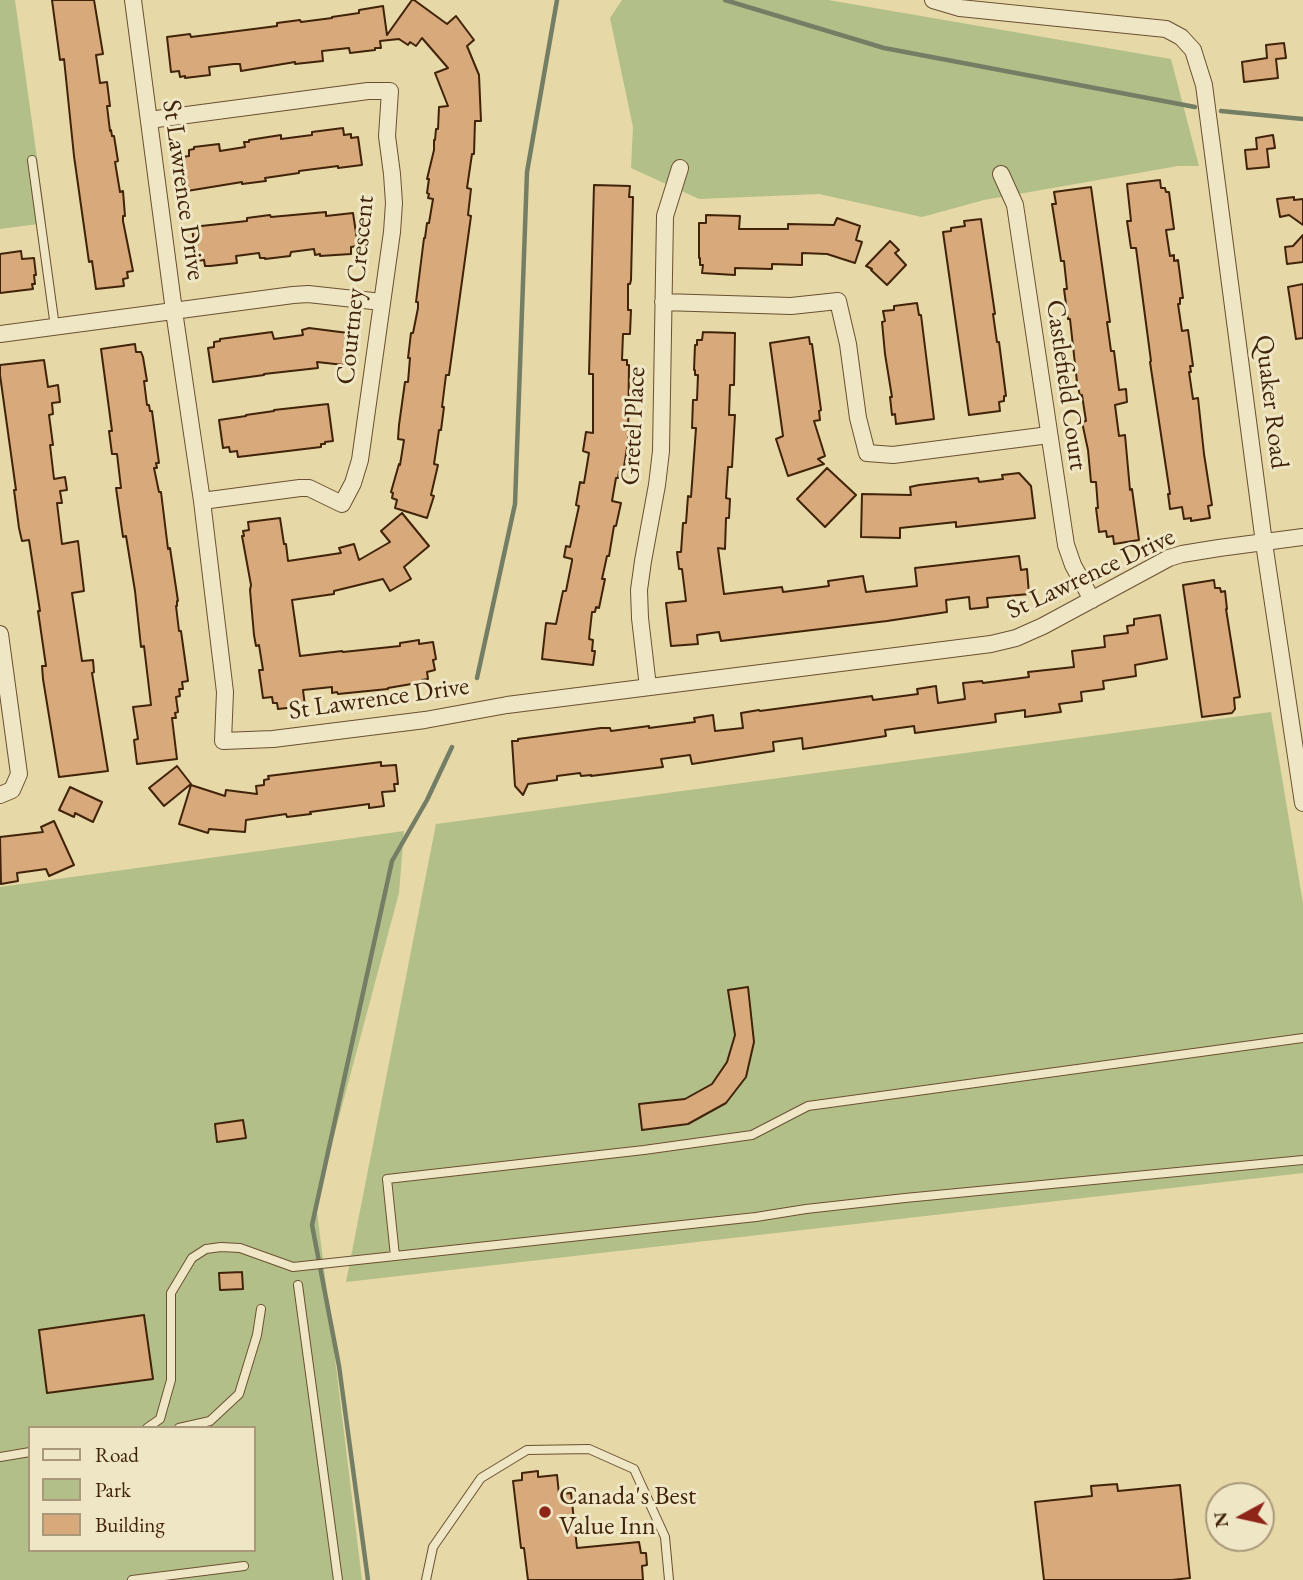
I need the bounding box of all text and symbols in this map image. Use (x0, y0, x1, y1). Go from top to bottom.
street label: St Lawrence Drive (155, 98, 211, 282)
street label: Courtney Crescent (331, 194, 381, 386)
street label: Castlefield Court (1039, 298, 1093, 472)
street label: Quaker Road (1247, 333, 1295, 471)
street label: Gretel Place (615, 366, 653, 486)
street label: St Lawrence Drive (1002, 521, 1180, 627)
street label: St Lawrence Drive (287, 671, 471, 727)
legend (28, 1426, 256, 1552)
text: Road (95, 1441, 139, 1468)
text: Park (95, 1476, 131, 1503)
place label: Canada's Best Value Inn (559, 1481, 696, 1542)
north arrow (1205, 1482, 1275, 1552)
marker: Canada's Best Value Inn (537, 1504, 553, 1520)
text: N (1207, 1510, 1234, 1529)
text: Building (95, 1511, 165, 1538)

